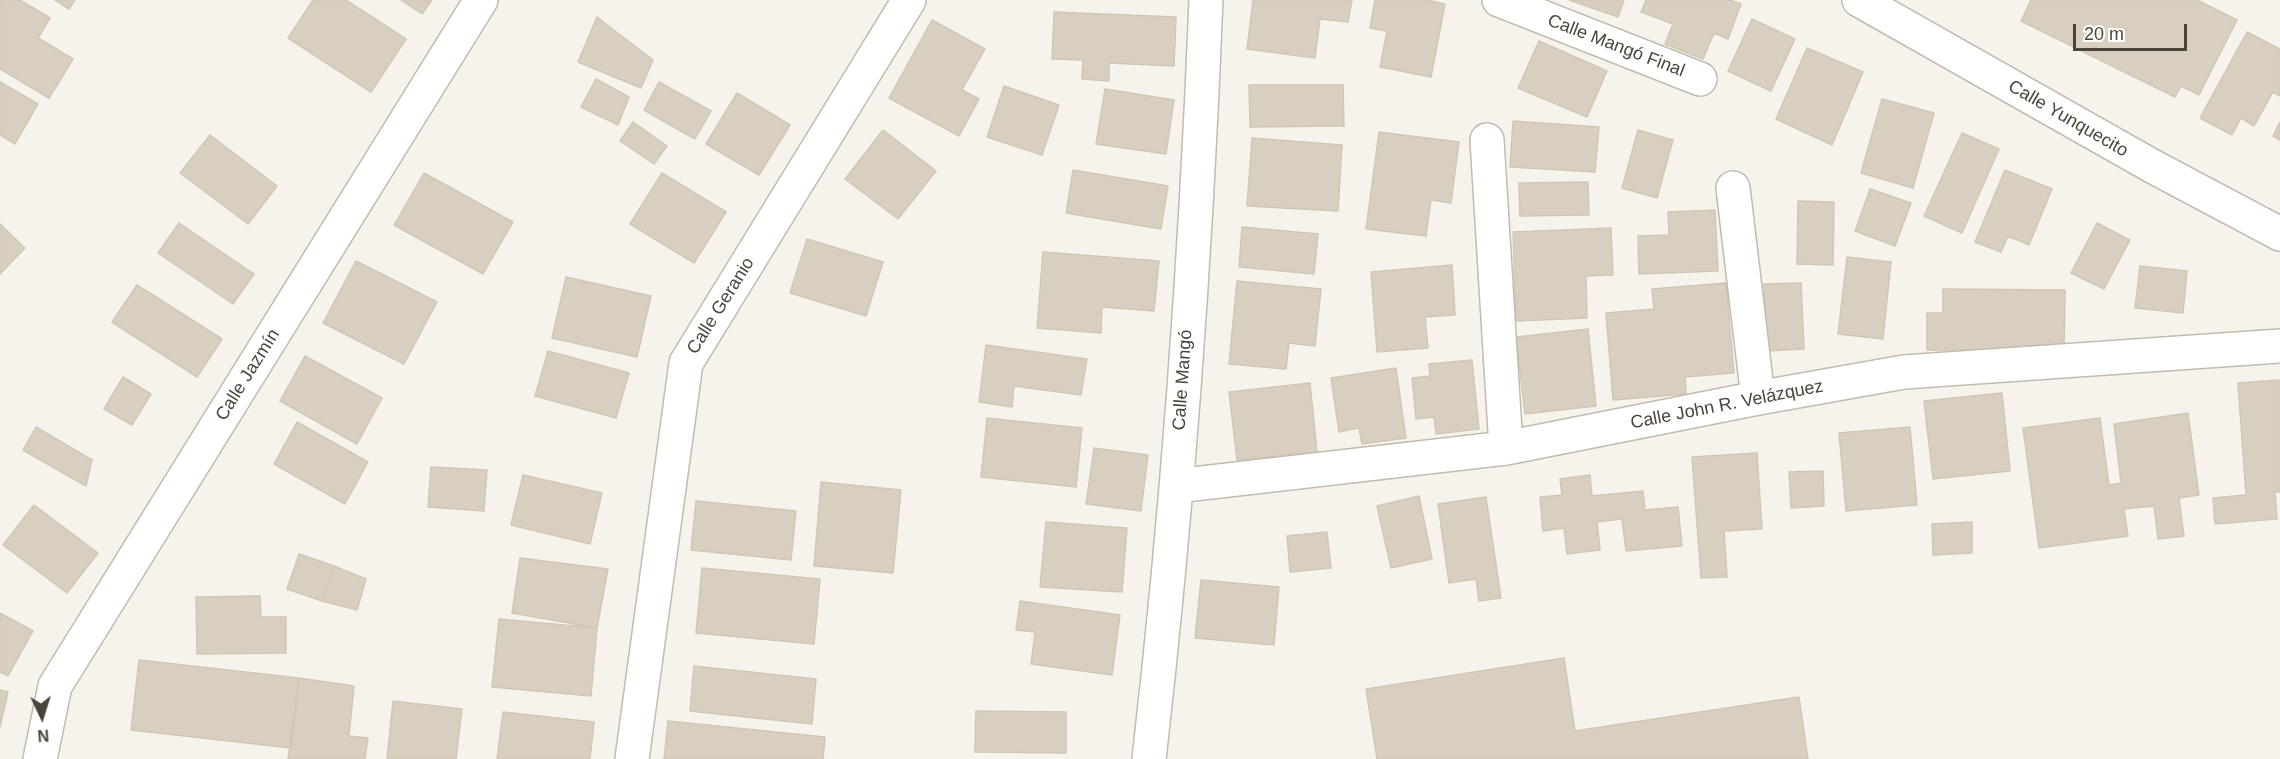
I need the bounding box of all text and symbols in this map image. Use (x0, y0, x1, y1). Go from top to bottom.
street label: Calle Mangó Final (1544, 10, 1688, 82)
scale bar (2076, 12, 2190, 50)
text: 20 m (2084, 24, 2124, 44)
street label: Calle Yunquecito (2004, 76, 2132, 162)
street label: Calle Geranio (683, 254, 759, 358)
street label: Calle Jazmín (211, 325, 285, 425)
street label: Calle Mangó (1169, 329, 1197, 431)
street label: Calle John R. Velázquez (1629, 376, 1825, 434)
north arrow (12, 687, 72, 747)
text: N (37, 727, 50, 744)

